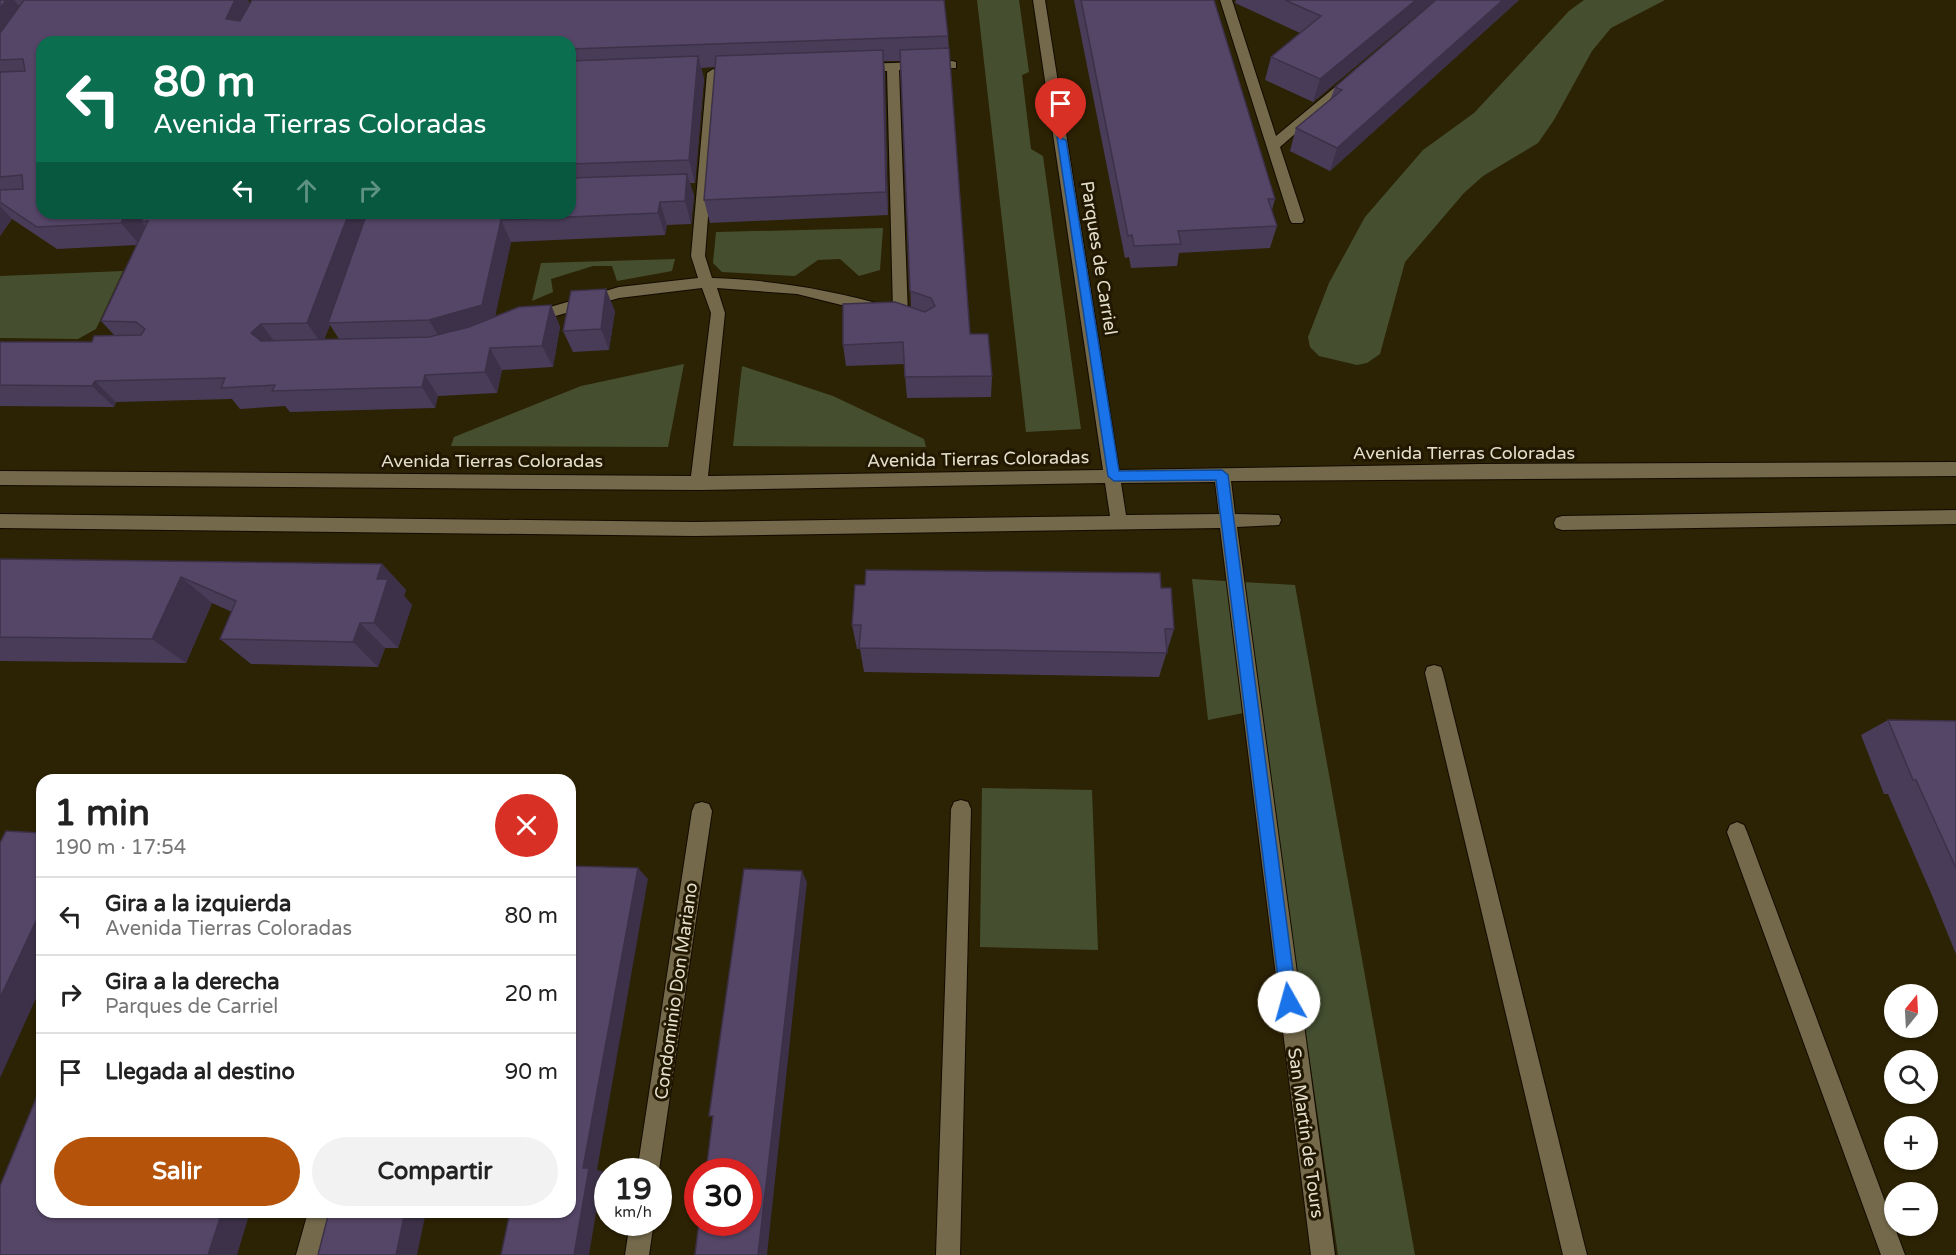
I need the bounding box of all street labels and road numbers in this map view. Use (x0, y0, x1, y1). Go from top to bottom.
street label: Parques de Carriel (1076, 179, 1122, 337)
street label: Avenida Tierras Coloradas (1353, 442, 1575, 464)
street label: Avenida Tierras Coloradas (867, 446, 1089, 472)
street label: Avenida Tierras Coloradas (381, 450, 603, 472)
street label: Condominio Don Mariano (650, 881, 702, 1101)
street label: San Martín de Tours (1283, 1046, 1329, 1220)

